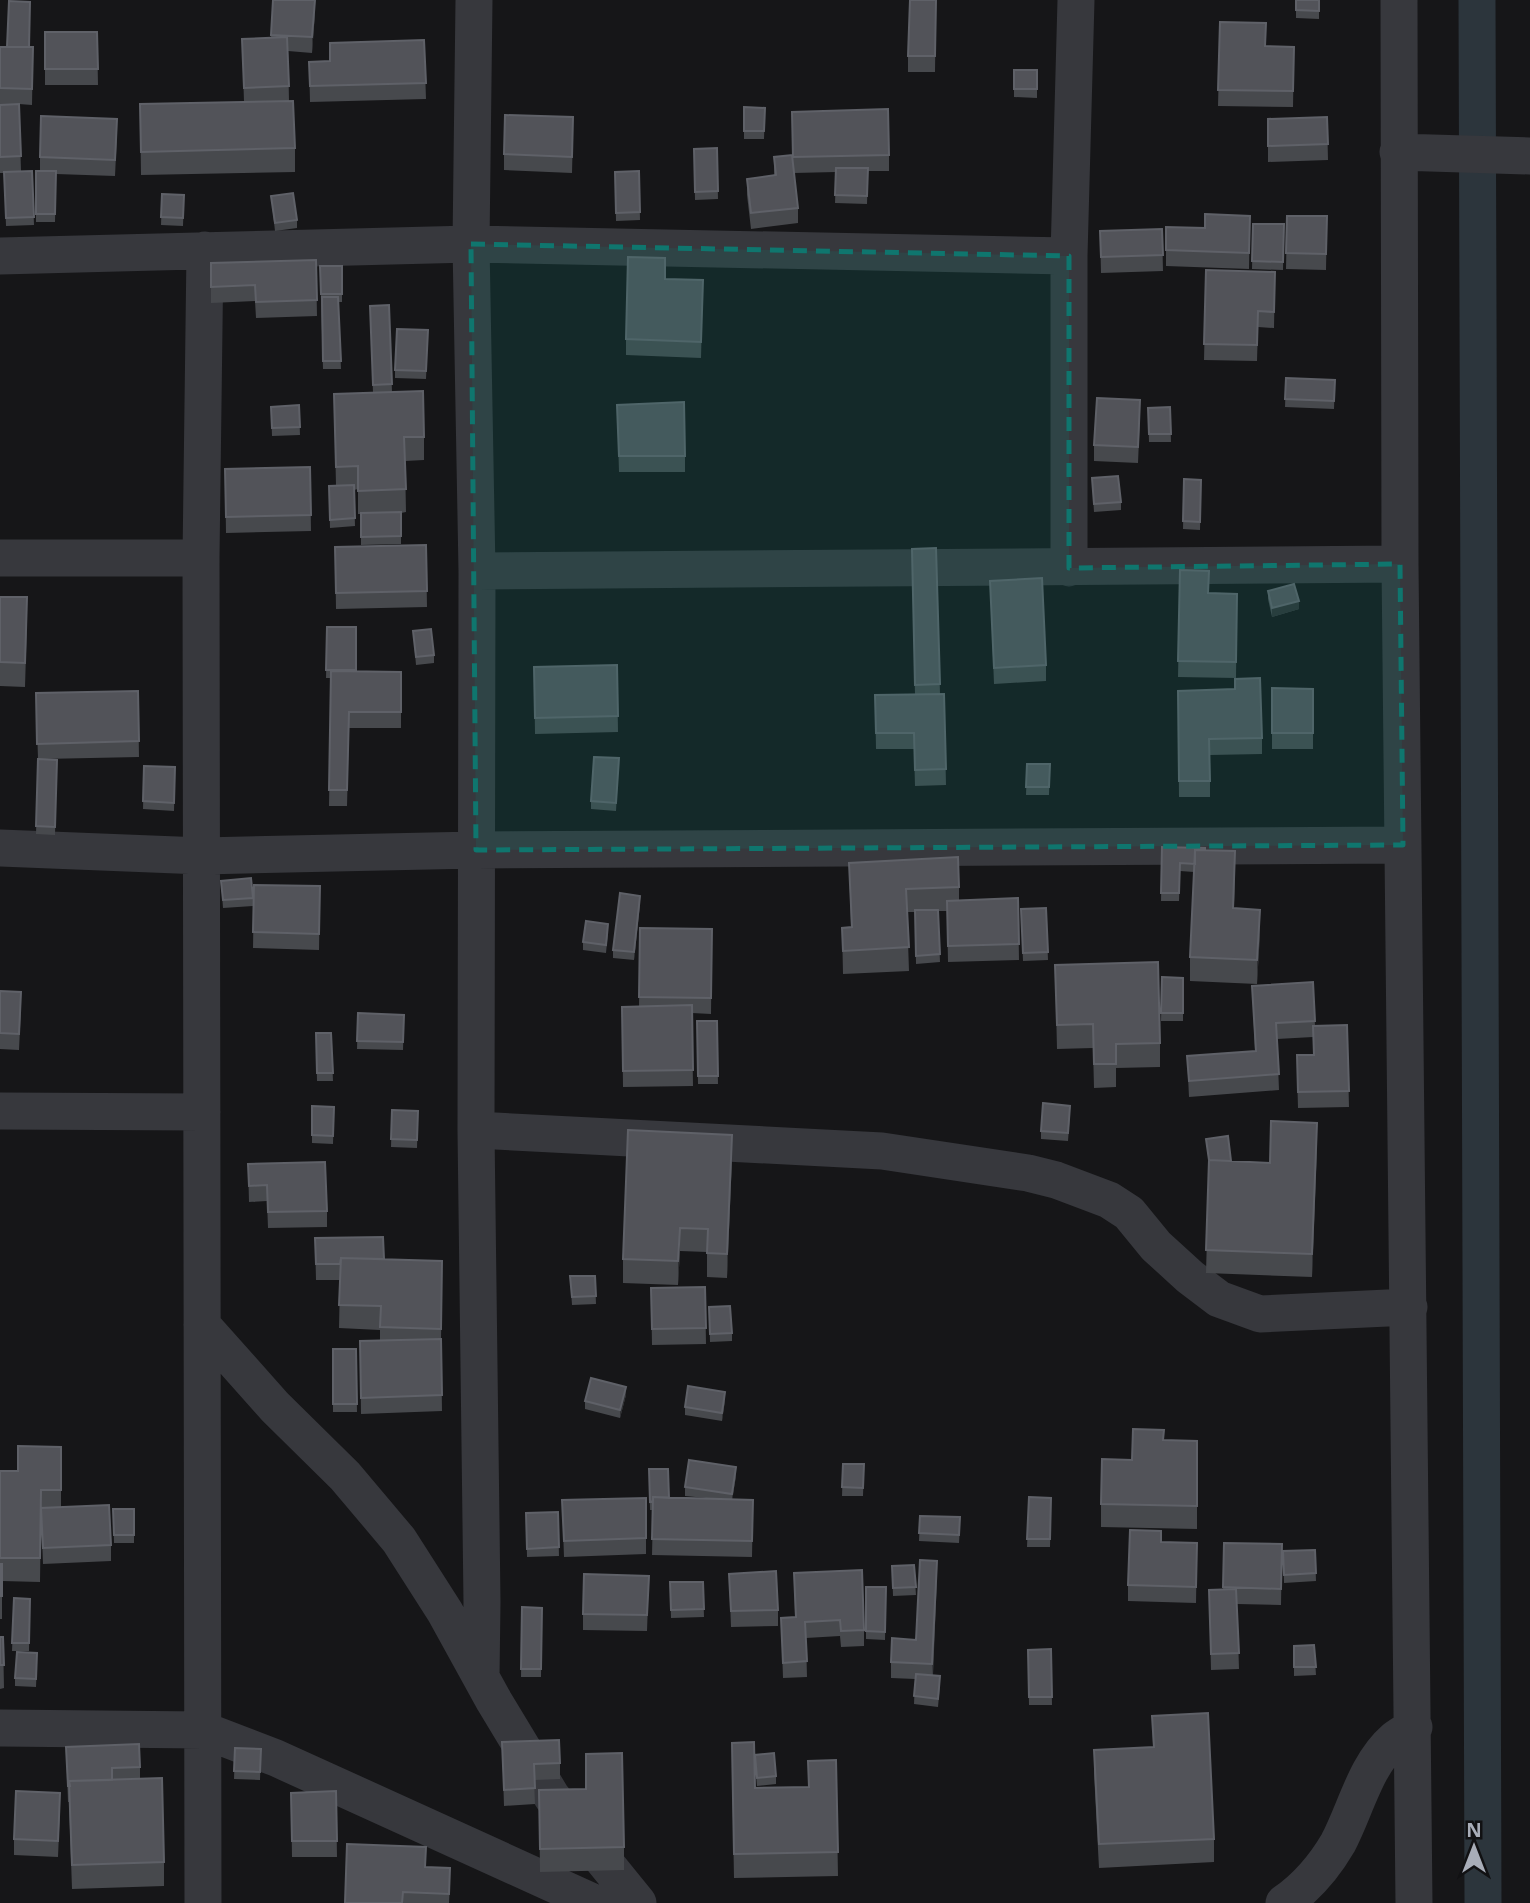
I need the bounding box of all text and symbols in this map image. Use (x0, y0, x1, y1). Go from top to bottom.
north arrow (1439, 1812, 1509, 1882)
text: N (1466, 1817, 1482, 1843)

